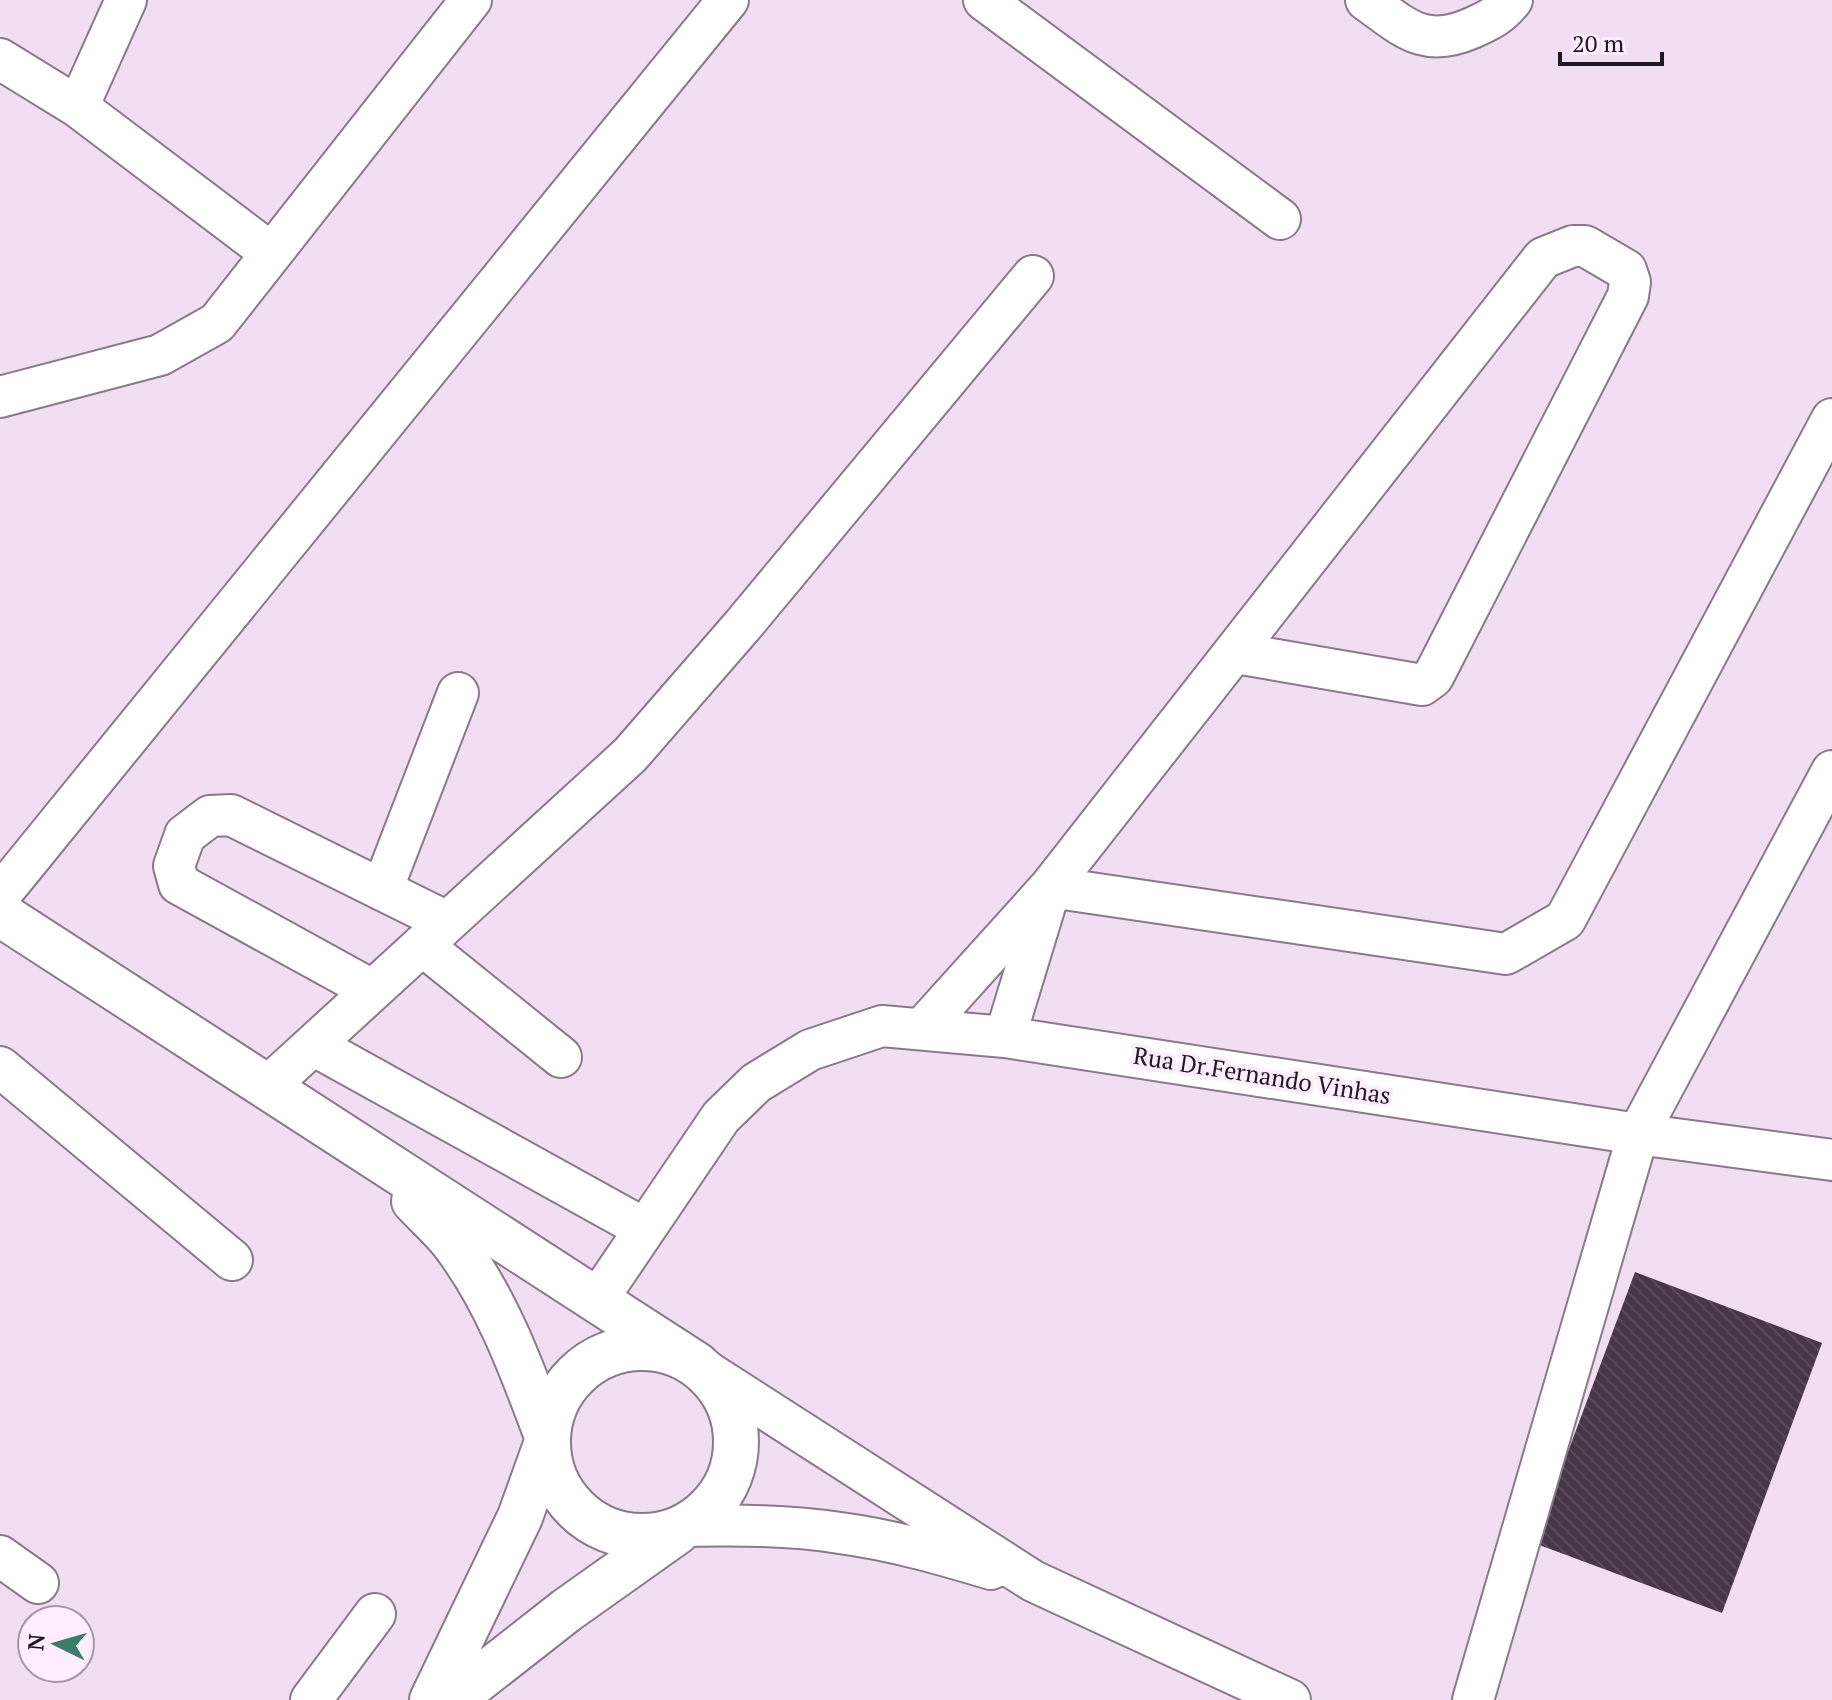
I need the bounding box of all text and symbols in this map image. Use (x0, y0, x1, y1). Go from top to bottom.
scale bar (1560, 16, 1662, 66)
text: 20 m (1572, 27, 1624, 59)
street label: Rua Dr.Fernando Vinhas (1131, 1039, 1393, 1111)
north arrow (16, 1604, 96, 1684)
text: N (20, 1632, 51, 1652)

